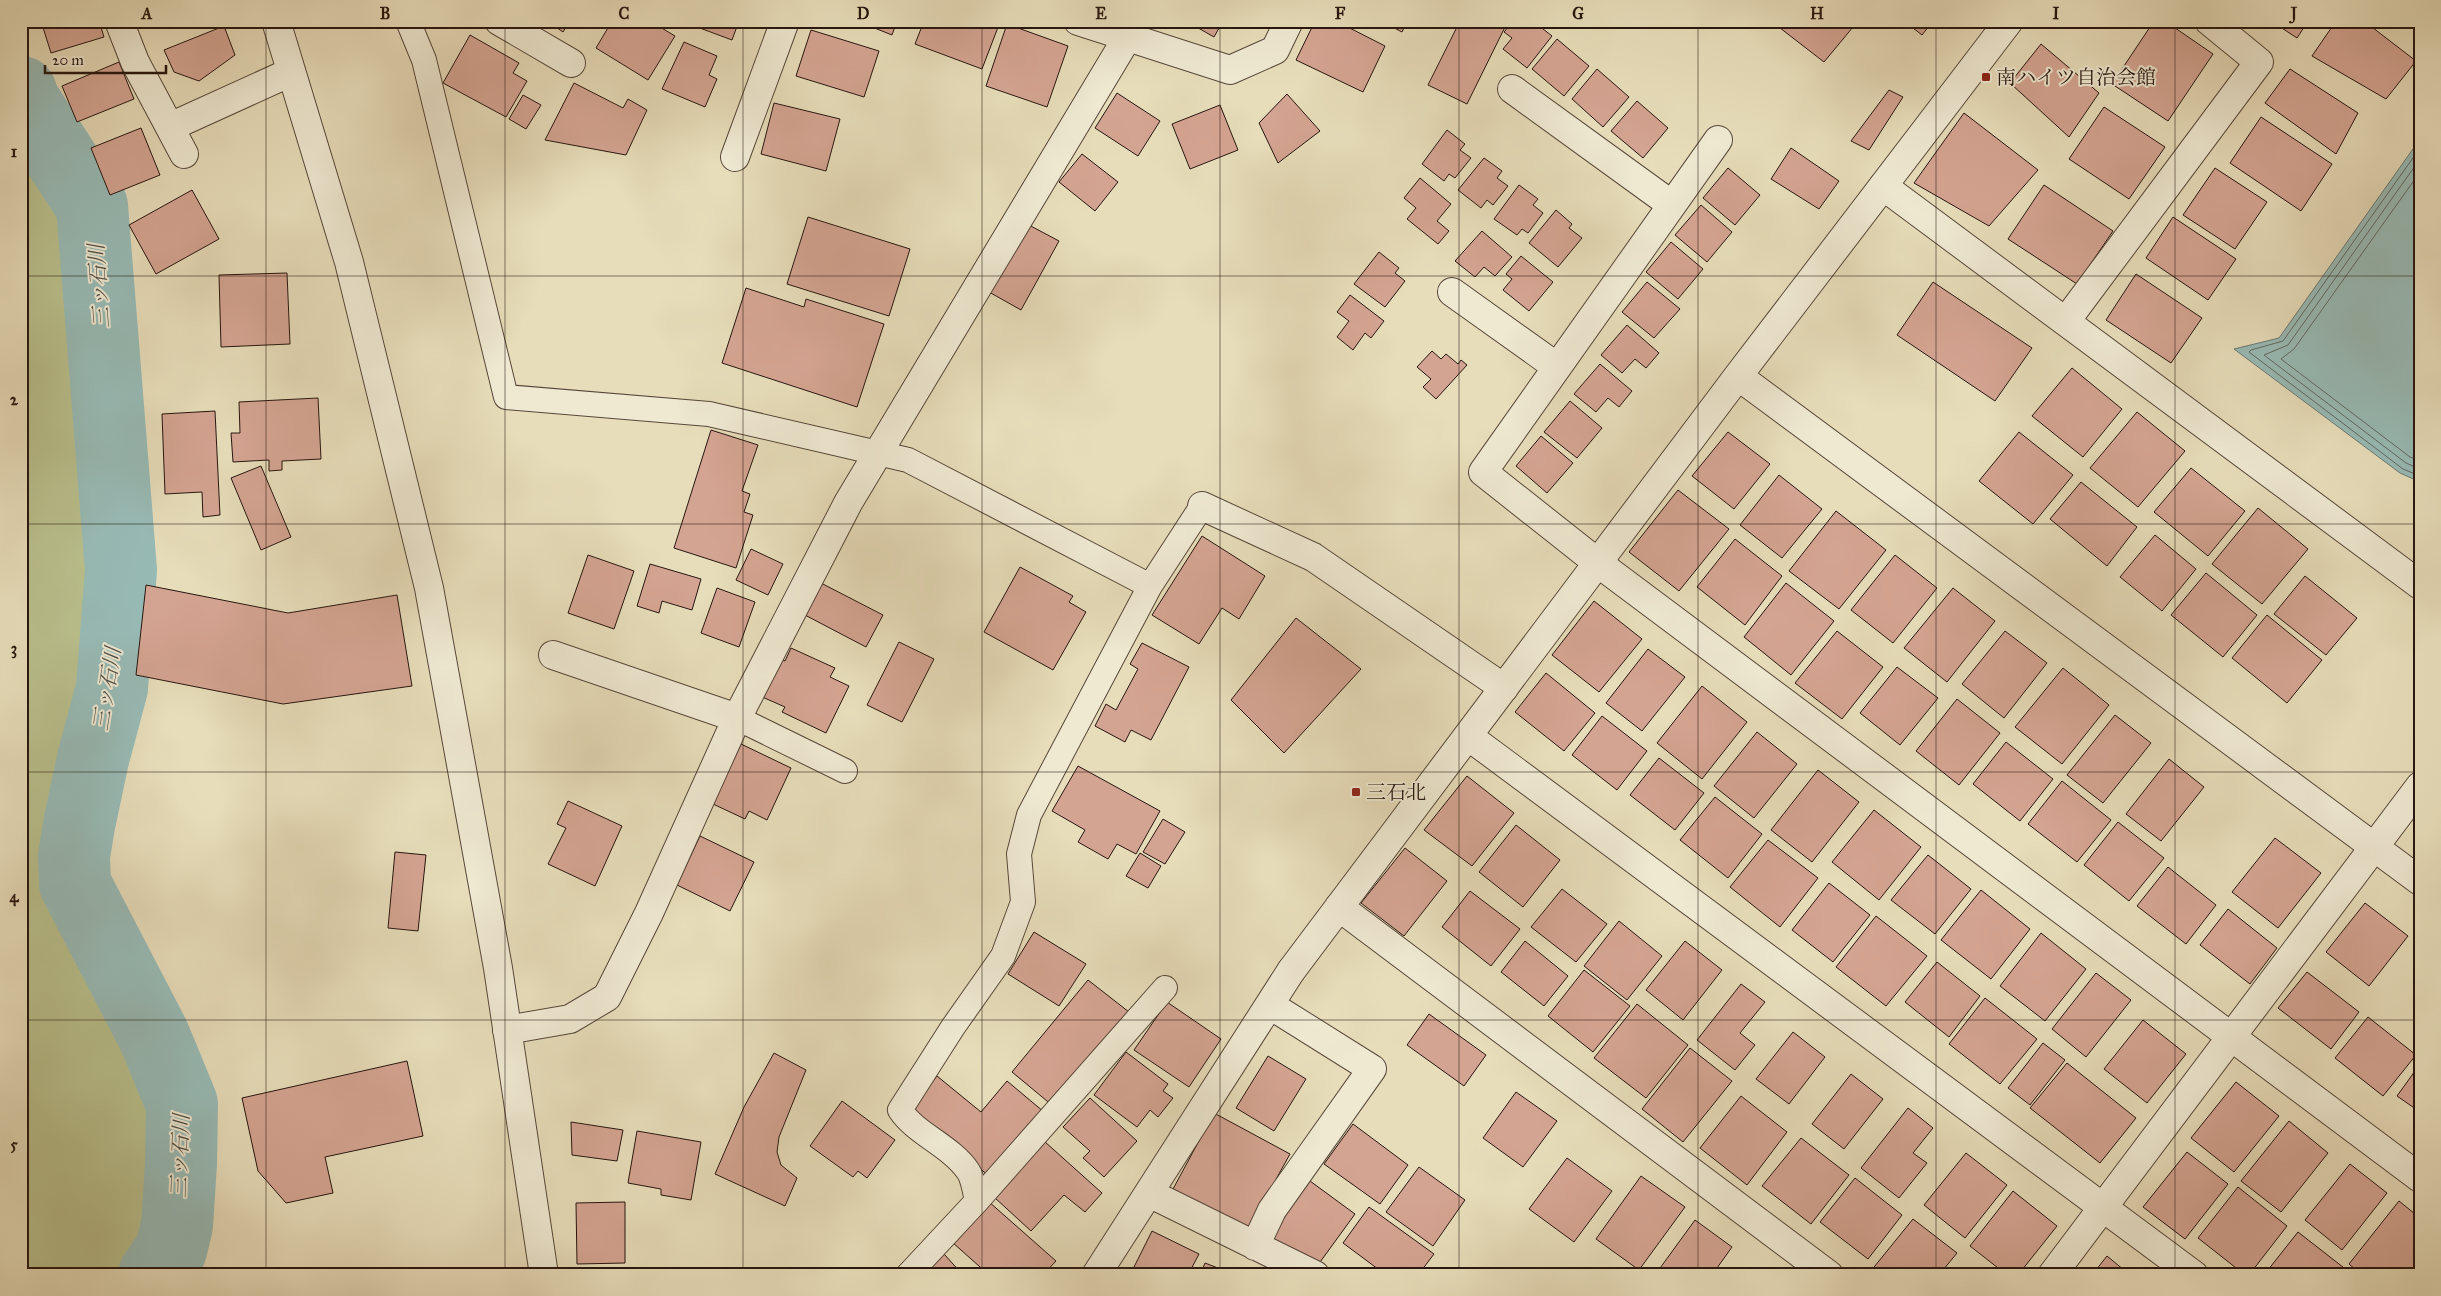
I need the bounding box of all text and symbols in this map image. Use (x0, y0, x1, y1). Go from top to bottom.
text: A (141, 4, 153, 23)
text: B (380, 4, 390, 23)
text: C (619, 4, 630, 23)
text: D (857, 4, 870, 23)
text: E (1095, 4, 1107, 23)
text: F (1335, 4, 1346, 23)
text: G (1572, 4, 1584, 23)
text: H (1810, 4, 1824, 23)
text: I (2053, 4, 2060, 23)
text: J (2289, 4, 2298, 24)
scale bar (45, 42, 166, 74)
text: 20 m (52, 51, 84, 69)
place label: 南ハイツ自治会館 (1996, 65, 2156, 89)
marker: 南ハイツ自治会館 (1980, 71, 1992, 83)
text: 1 (11, 142, 18, 161)
water label: 三ッ石川 (83, 241, 115, 329)
text: 2 (10, 390, 19, 409)
text: 3 (11, 639, 17, 659)
water label: 三ッ石川 (88, 644, 127, 733)
place label: 三石北 (1366, 780, 1426, 804)
marker: 三石北 (1350, 786, 1362, 798)
text: 4 (10, 887, 20, 907)
water label: 三ッ石川 (166, 1112, 195, 1198)
text: 5 (10, 1135, 18, 1154)

